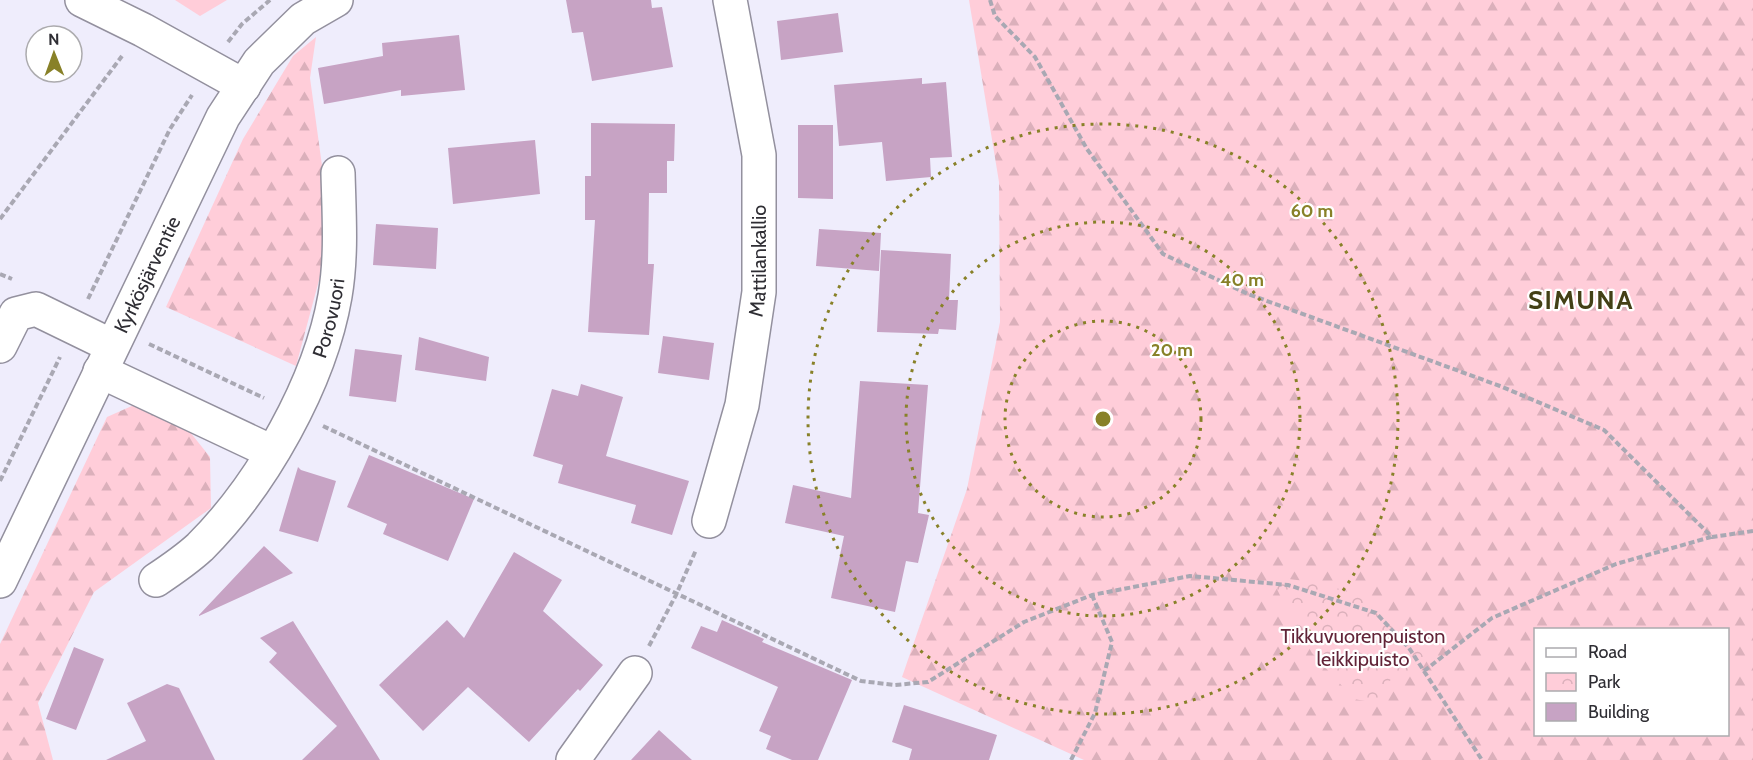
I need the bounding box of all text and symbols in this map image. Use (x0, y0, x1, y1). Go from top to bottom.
north arrow (24, 24, 84, 84)
text: N (48, 30, 60, 49)
text: 60 m (1291, 200, 1333, 222)
street label: Mattilankallio (743, 205, 771, 318)
street label: Kyrkösjärventie (109, 212, 186, 337)
text: 40 m (1220, 269, 1264, 291)
street label: Porovuori (307, 277, 349, 361)
district label: SIMUNA (1528, 284, 1634, 316)
text: 20 m (1151, 339, 1193, 361)
centre of rings (1093, 409, 1113, 429)
park label: Tikkuvuorenpuiston leikkipuisto (1281, 624, 1445, 671)
legend (1534, 628, 1729, 736)
text: Road (1588, 641, 1627, 663)
text: Park (1588, 671, 1621, 693)
text: Building (1588, 701, 1650, 723)

